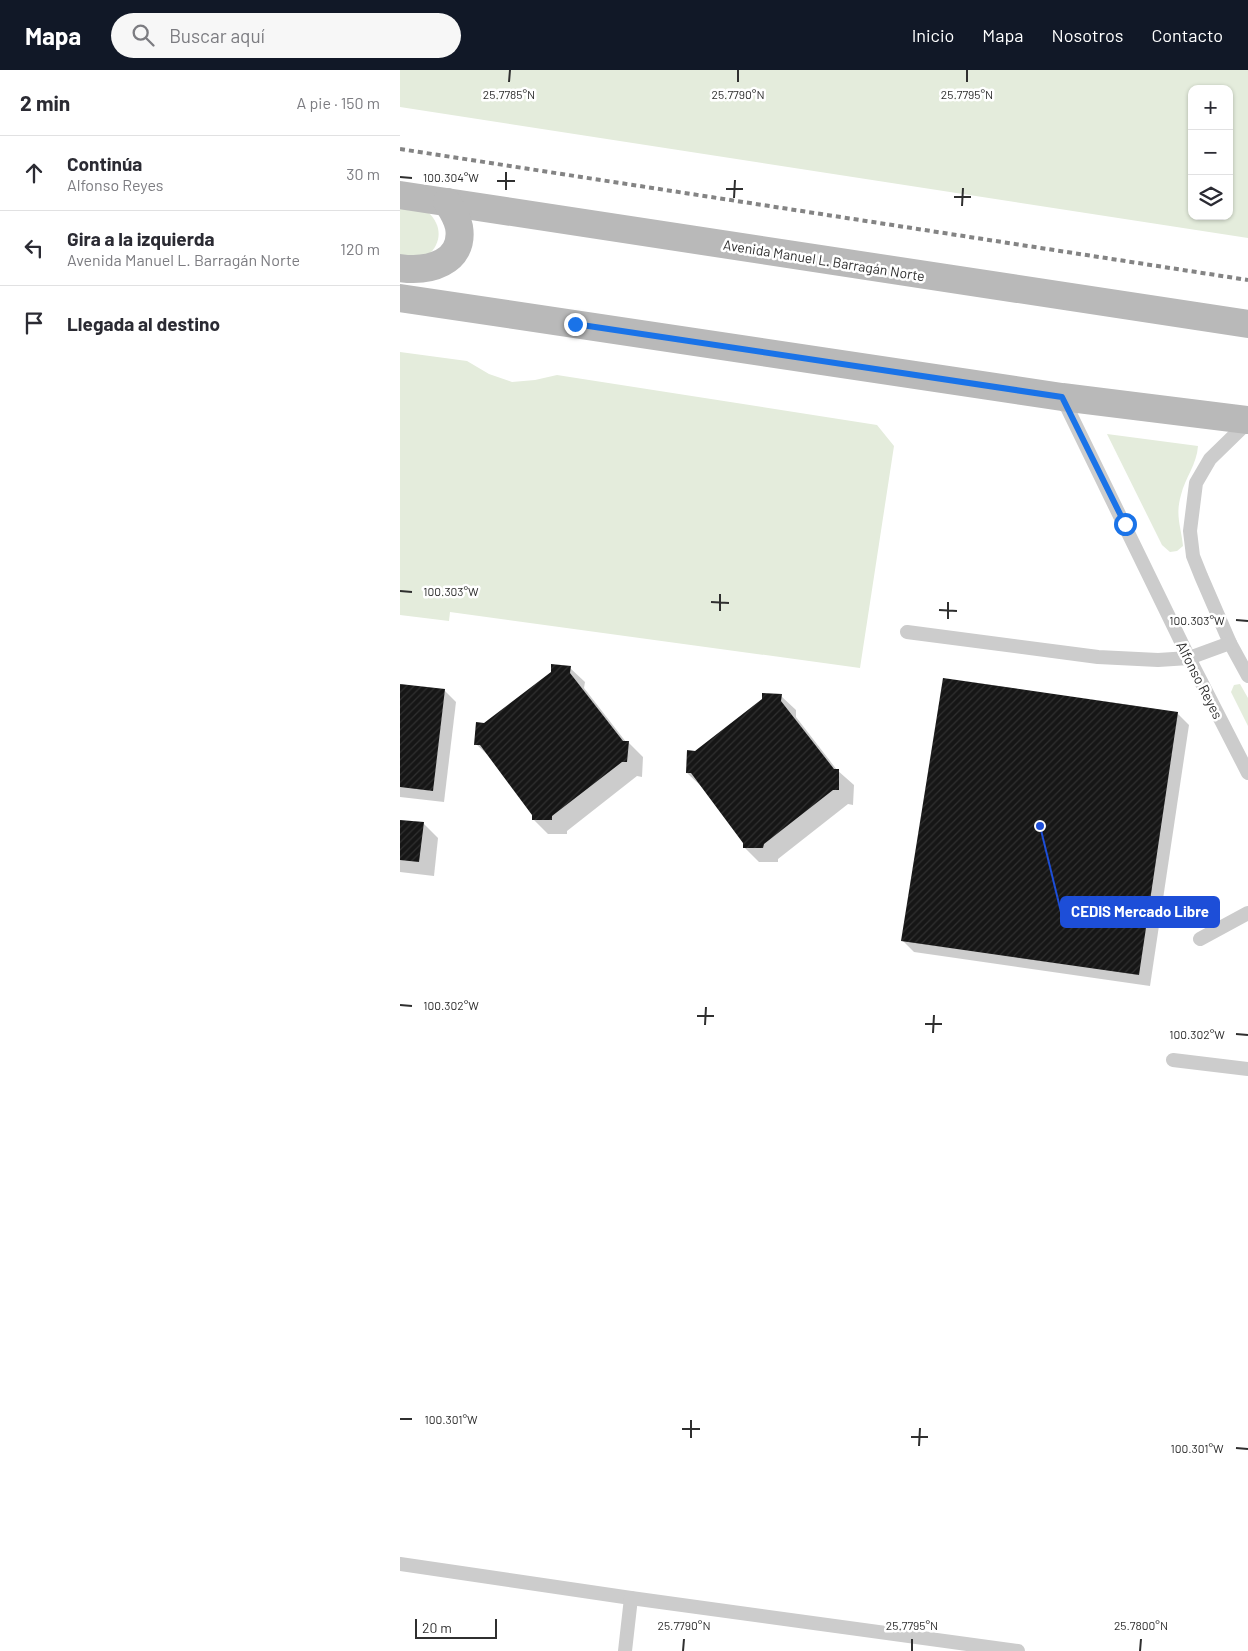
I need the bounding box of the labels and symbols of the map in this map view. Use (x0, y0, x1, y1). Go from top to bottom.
text: 25.7785°N (483, 87, 535, 101)
text: 25.7790°N (711, 87, 765, 101)
text: 25.7795°N (941, 87, 993, 101)
text: 100.304°W (423, 170, 479, 184)
street label: Avenida Manuel L. Barragán Norte (722, 236, 926, 284)
route end (564, 313, 587, 336)
route start (1114, 513, 1137, 536)
text: 100.303°W (423, 584, 479, 598)
text: 100.303°W (1169, 613, 1225, 627)
street label: Alfonso Reyes (1173, 639, 1227, 722)
callout: CEDIS Mercado Libre (1061, 897, 1219, 927)
text: CEDIS Mercado Libre (1071, 902, 1209, 920)
text: 100.302°W (423, 998, 479, 1012)
text: 100.302°W (1169, 1027, 1225, 1041)
text: 100.301°W (424, 1412, 478, 1426)
text: 100.301°W (1170, 1441, 1224, 1455)
scale bar (415, 1616, 498, 1639)
text: 25.7790°N (657, 1618, 711, 1632)
text: 25.7795°N (886, 1618, 938, 1632)
text: 25.7800°N (1114, 1618, 1168, 1632)

